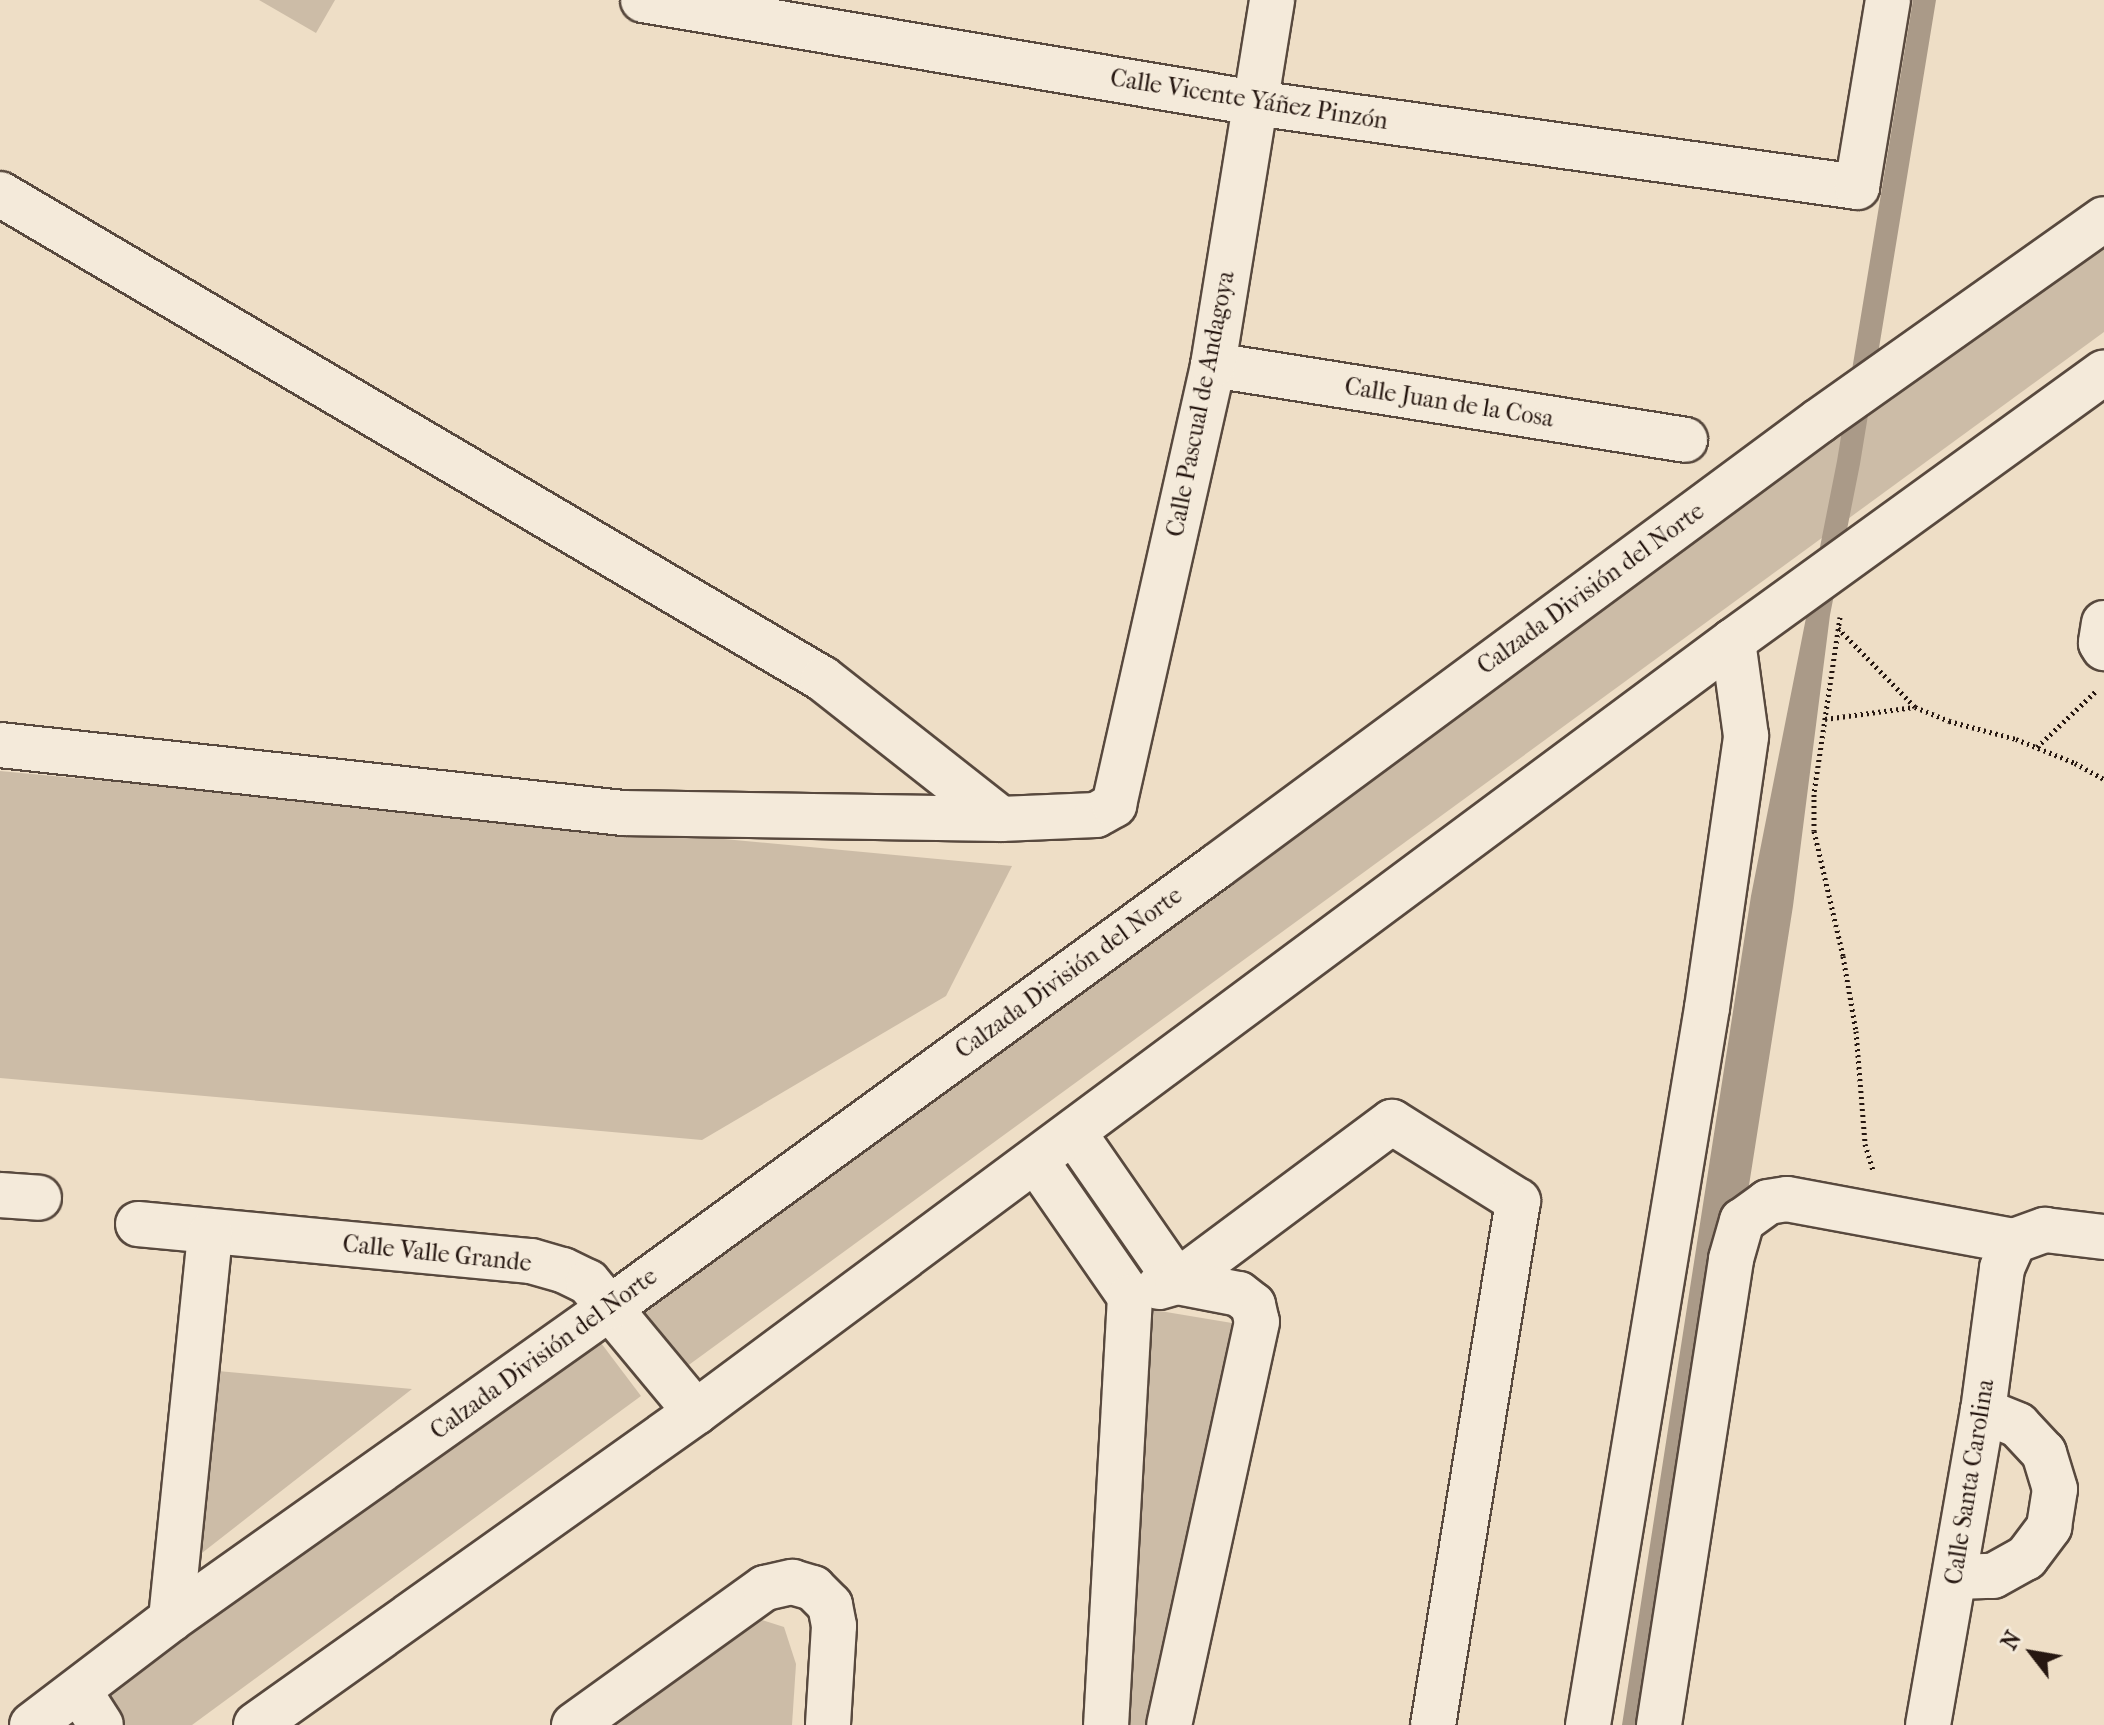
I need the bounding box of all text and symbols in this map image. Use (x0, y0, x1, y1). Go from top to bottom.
street label: Calle Vicente Yáñez Pinzón (1108, 64, 1390, 136)
street label: Calle Pascual de Andagoya (1161, 269, 1241, 539)
street label: Calle Juan de la Cosa (1343, 372, 1555, 434)
street label: Calzada División del Norte (1472, 497, 1710, 681)
street label: Calzada División del Norte (950, 881, 1188, 1065)
street label: Calle Valle Grande (341, 1230, 533, 1278)
street label: Calzada División del Norte (425, 1262, 663, 1446)
street label: Calle Santa Carolina (1940, 1377, 2000, 1587)
north arrow (1992, 1613, 2072, 1693)
text: N (1996, 1627, 2027, 1655)

